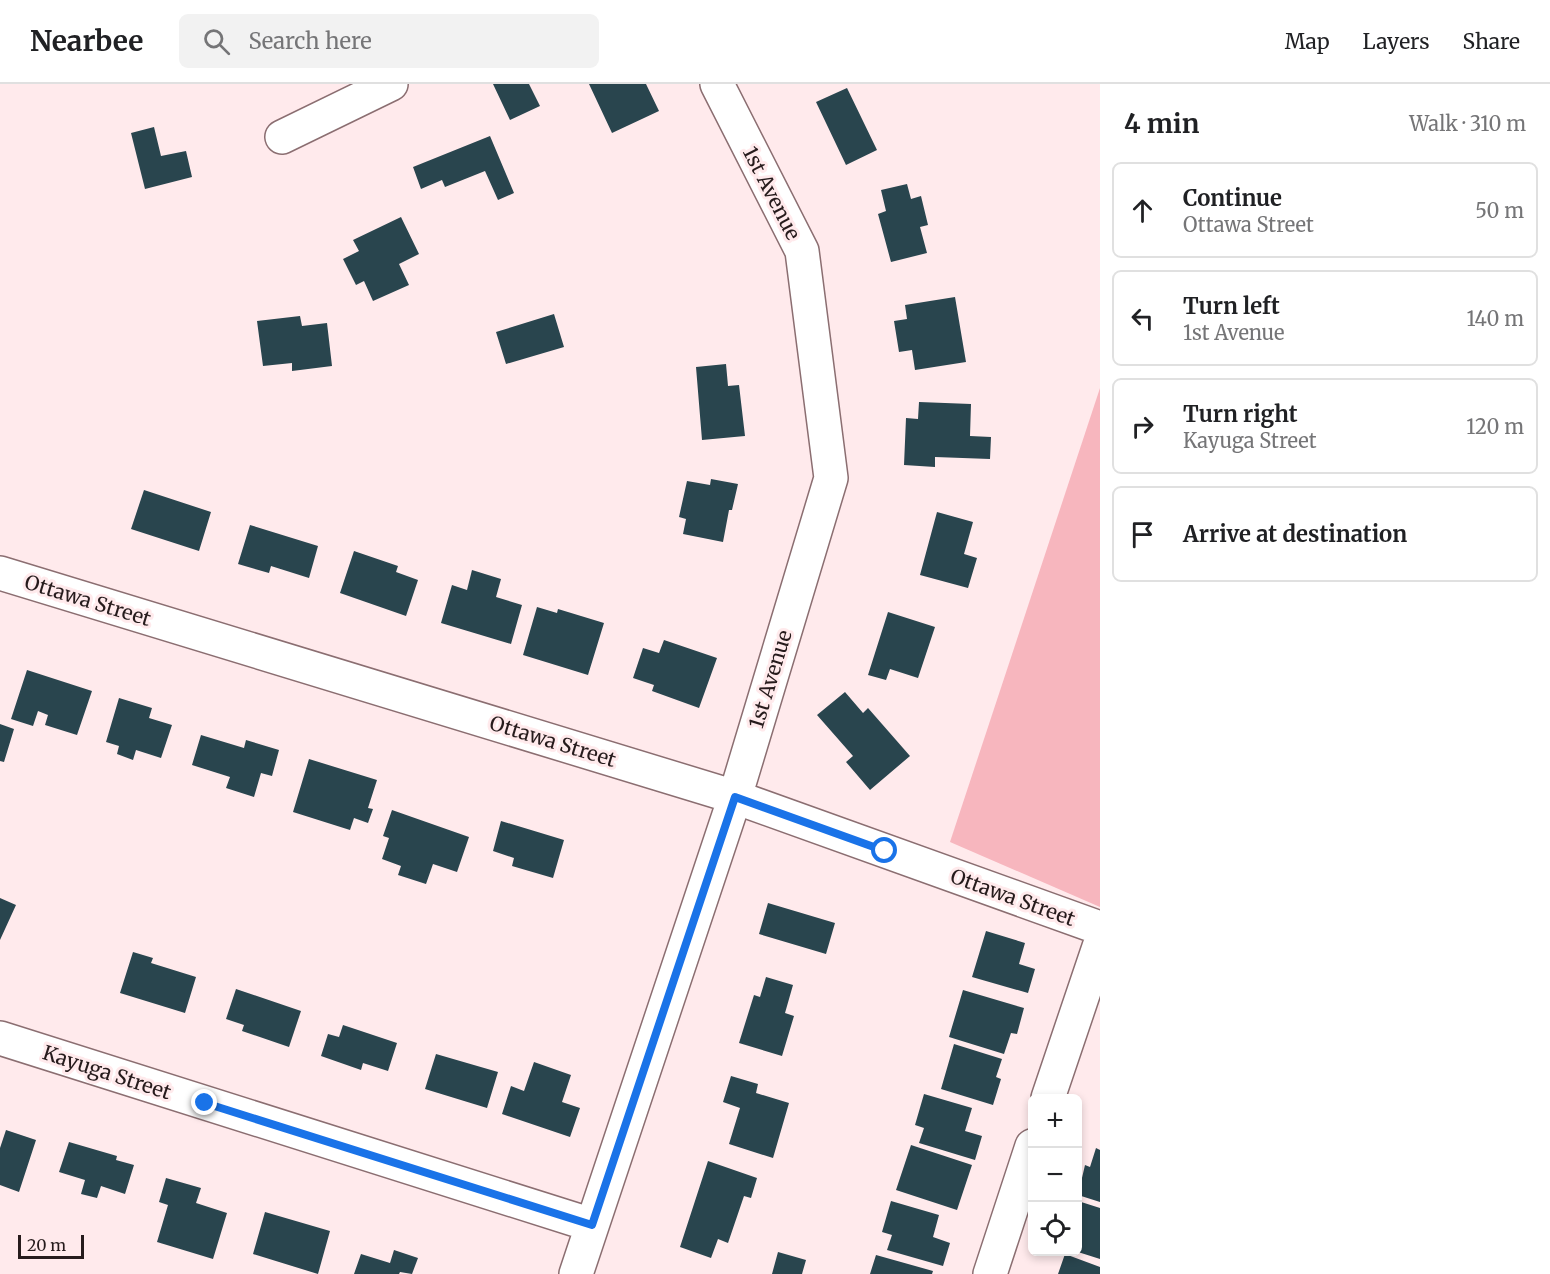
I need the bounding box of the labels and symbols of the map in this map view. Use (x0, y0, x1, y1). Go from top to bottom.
street label: 1st Avenue (738, 142, 806, 244)
street label: Ottawa Street (22, 569, 154, 631)
street label: 1st Avenue (743, 627, 797, 731)
street label: Ottawa Street (487, 710, 619, 772)
route start (871, 837, 897, 863)
street label: Ottawa Street (947, 863, 1079, 931)
street label: Kayuga Street (40, 1039, 175, 1105)
route end (191, 1089, 217, 1115)
scale bar (18, 1232, 84, 1260)

